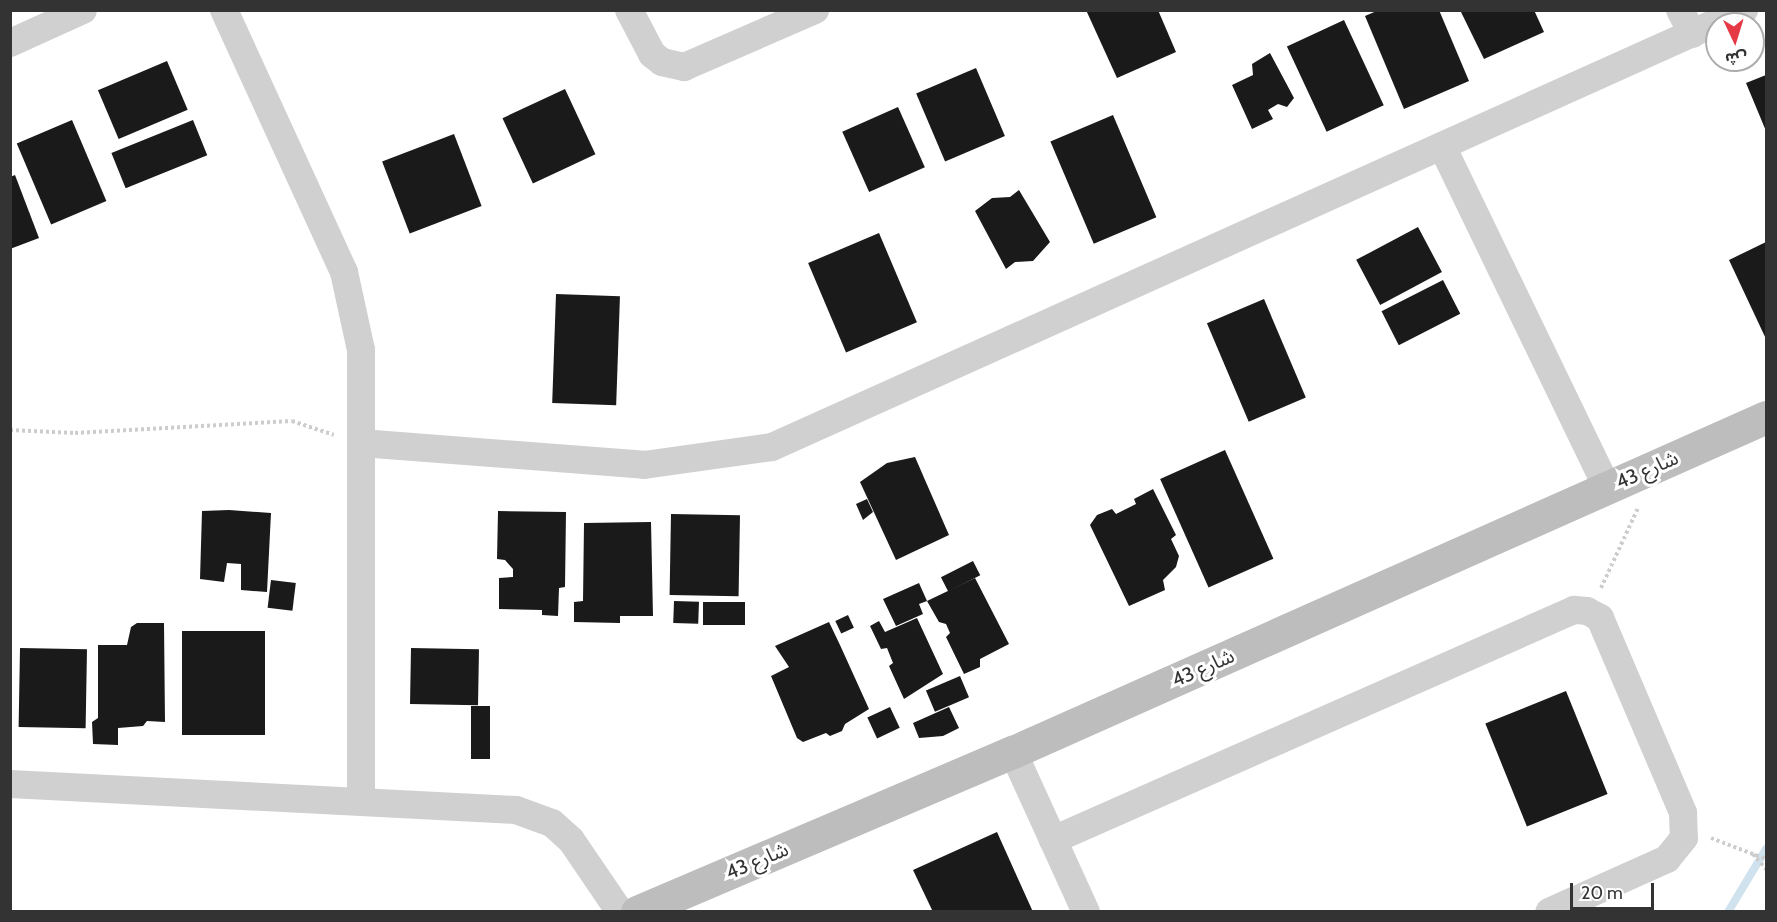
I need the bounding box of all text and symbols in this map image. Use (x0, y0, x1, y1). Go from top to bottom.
north arrow (1705, 12, 1765, 72)
text: ش (1725, 48, 1748, 69)
street label: شارع 43 (1612, 446, 1682, 494)
street label: شارع 43 (1168, 644, 1238, 692)
street label: شارع 43 (722, 837, 792, 885)
scale bar (1573, 871, 1657, 909)
text: 20 m (1581, 882, 1623, 904)

